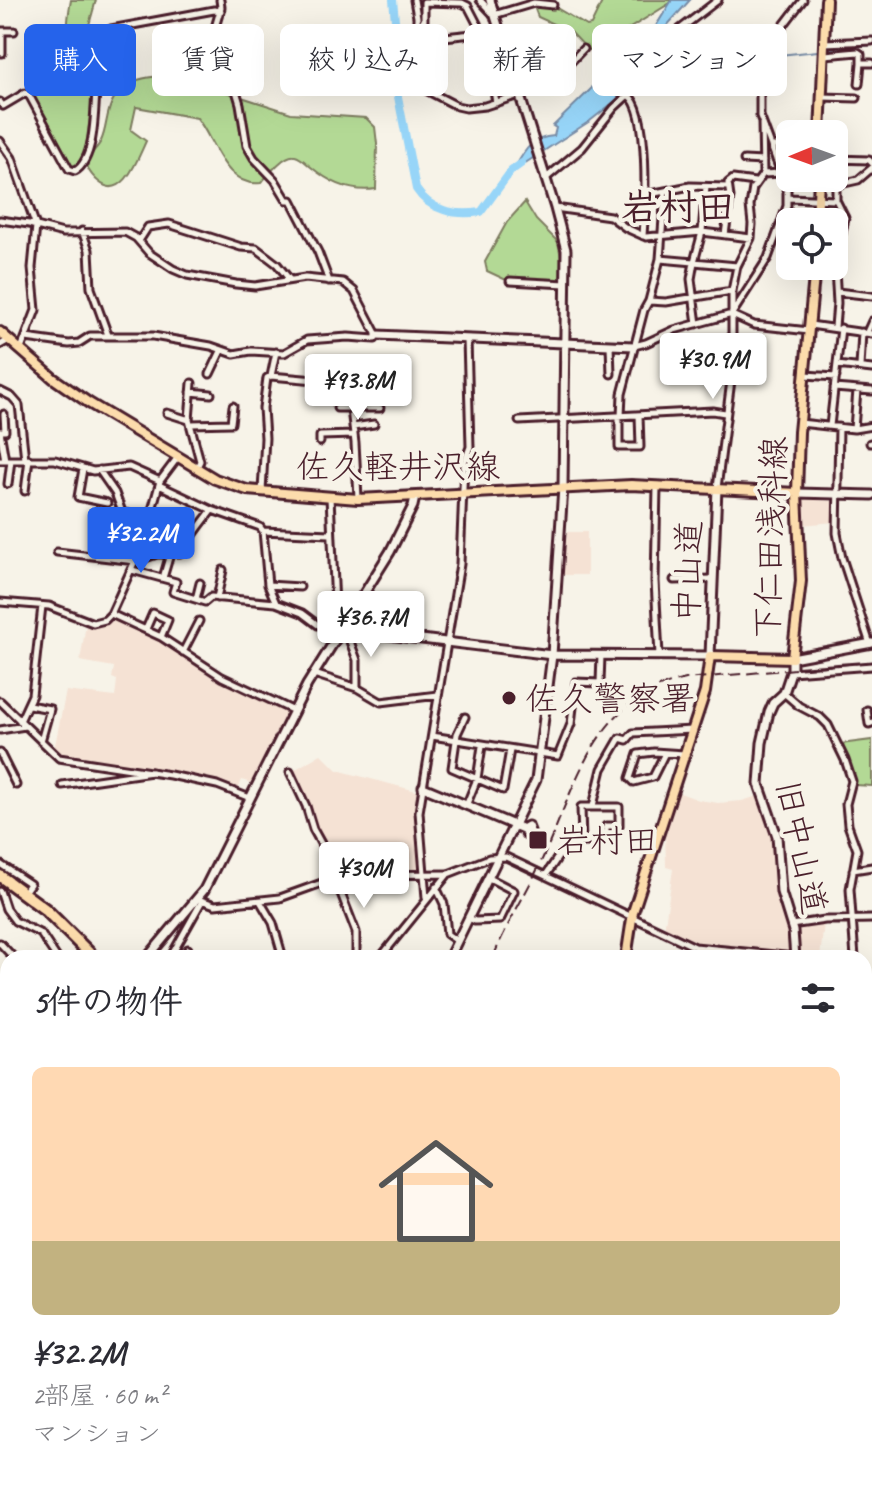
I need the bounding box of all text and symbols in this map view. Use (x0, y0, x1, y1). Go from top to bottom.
chip: 購入 (24, 24, 136, 96)
chip: 賃貸 (152, 24, 264, 96)
chip: 絞り込み (280, 24, 448, 96)
chip: 新着 (464, 24, 576, 96)
chip: マンション (592, 24, 787, 96)
north arrow (776, 120, 848, 192)
map controls (776, 120, 848, 280)
district label: 岩村田 (621, 184, 735, 231)
button: locate (776, 208, 848, 280)
pin: ¥30.9M (648, 333, 778, 401)
text: ¥30.9M (678, 342, 748, 375)
pin: ¥93.8M (293, 354, 423, 422)
text: ¥93.8M (323, 363, 393, 396)
street label: 下仁田浅科線 (745, 435, 796, 641)
street label: 佐久軽井沢線 (296, 445, 500, 488)
pin: ¥32.2M (76, 507, 206, 575)
text: ¥32.2M (106, 516, 176, 549)
street label: 中山道 (664, 519, 711, 623)
pin: ¥36.7M (306, 591, 436, 659)
text: ¥36.7M (335, 600, 407, 633)
place label: 佐久警察署 (525, 677, 695, 720)
marker: 佐久警察署 (500, 689, 518, 707)
street label: 旧中山道 (766, 776, 837, 918)
place label: 岩村田 (556, 819, 658, 862)
marker: 岩村田 (527, 829, 549, 851)
pin: ¥30M (317, 842, 411, 910)
text: ¥30M (337, 851, 391, 884)
icon: filters (796, 976, 840, 1020)
text: 5件の物件 (32, 980, 183, 1023)
icon: home (364, 1119, 508, 1263)
text: ¥32.2M (32, 1331, 125, 1374)
text: 2部屋 · 60 m² (32, 1379, 166, 1412)
text: マンション (32, 1417, 161, 1450)

